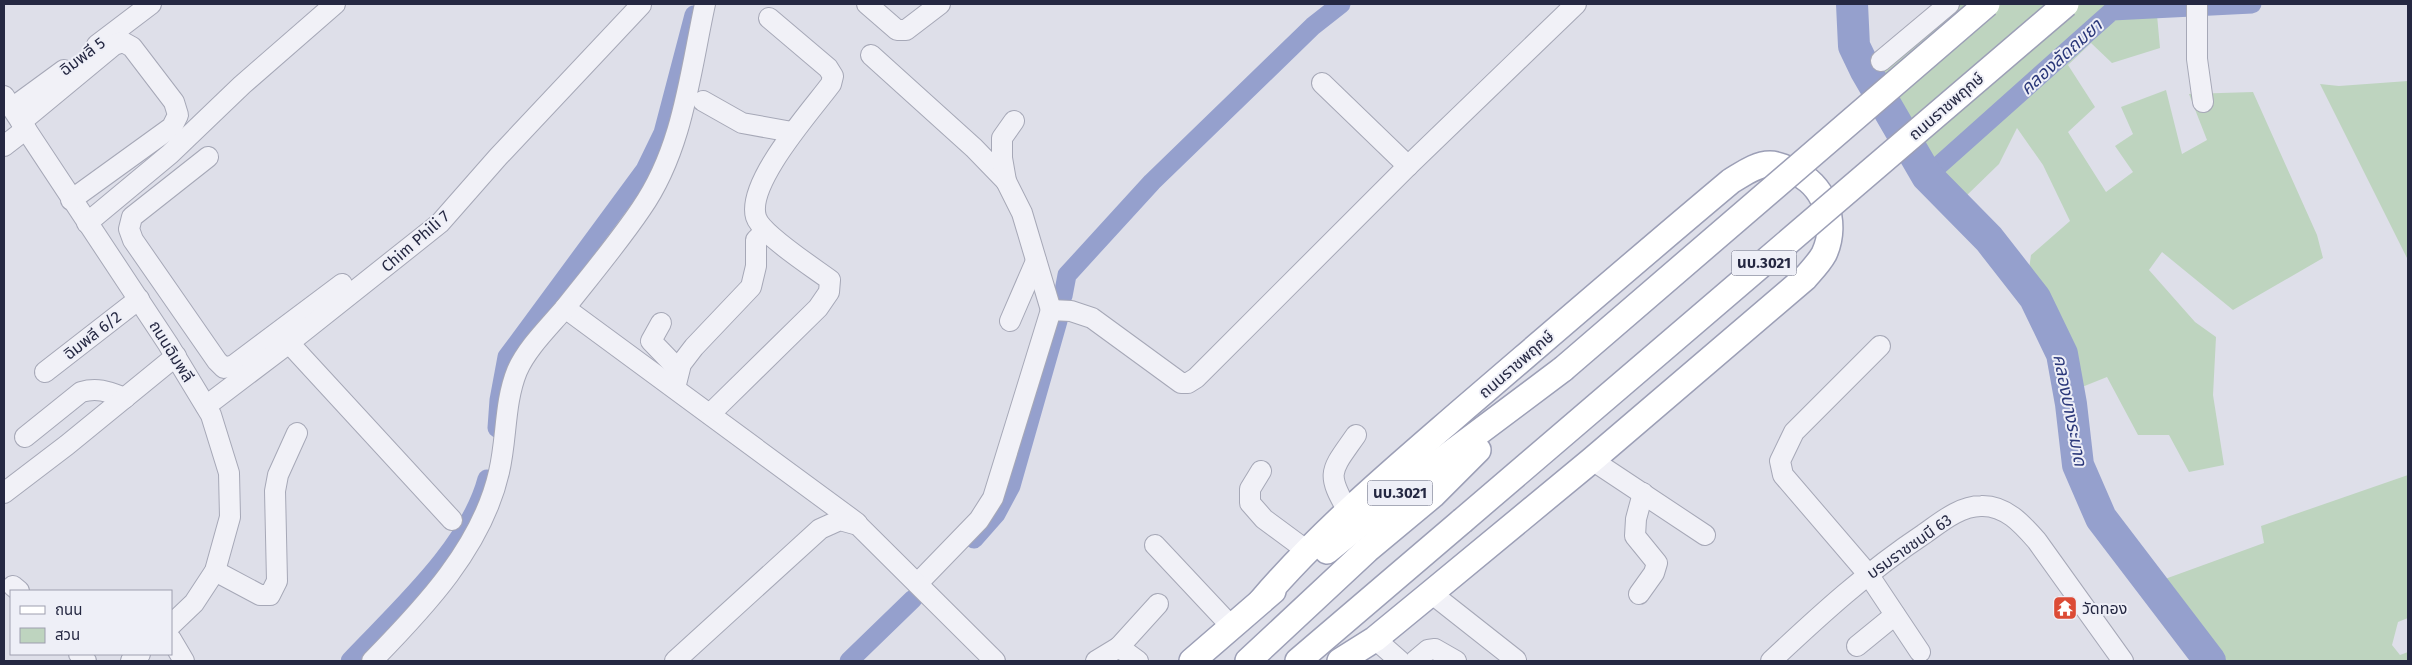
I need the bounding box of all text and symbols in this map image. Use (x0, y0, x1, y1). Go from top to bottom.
water label: คลองลัดถมยา (2016, 14, 2107, 99)
street label: ฉิมพลี 5 (56, 33, 109, 80)
street label: ถนนราชพฤกษ์ (1905, 69, 1988, 144)
street label: Chim Phili 7 (377, 207, 453, 276)
road number: นบ.3021 (1732, 250, 1796, 276)
street label: ฉิมพลี 6/2 (60, 307, 125, 364)
street label: ถนนฉิมพลี (145, 317, 198, 386)
street label: ถนนราชพฤกษ์ (1475, 327, 1558, 402)
water label: คลองบางระมาด (2048, 352, 2092, 469)
road number: นบ.3021 (1368, 480, 1432, 506)
street label: บรมราชชนนี 63 (1863, 510, 1955, 583)
legend (10, 590, 172, 655)
temple icon: วัดทอง (2052, 595, 2078, 621)
place label: วัดทอง (2082, 599, 2127, 618)
text: ถนน (55, 601, 82, 619)
text: สวน (55, 626, 80, 644)

